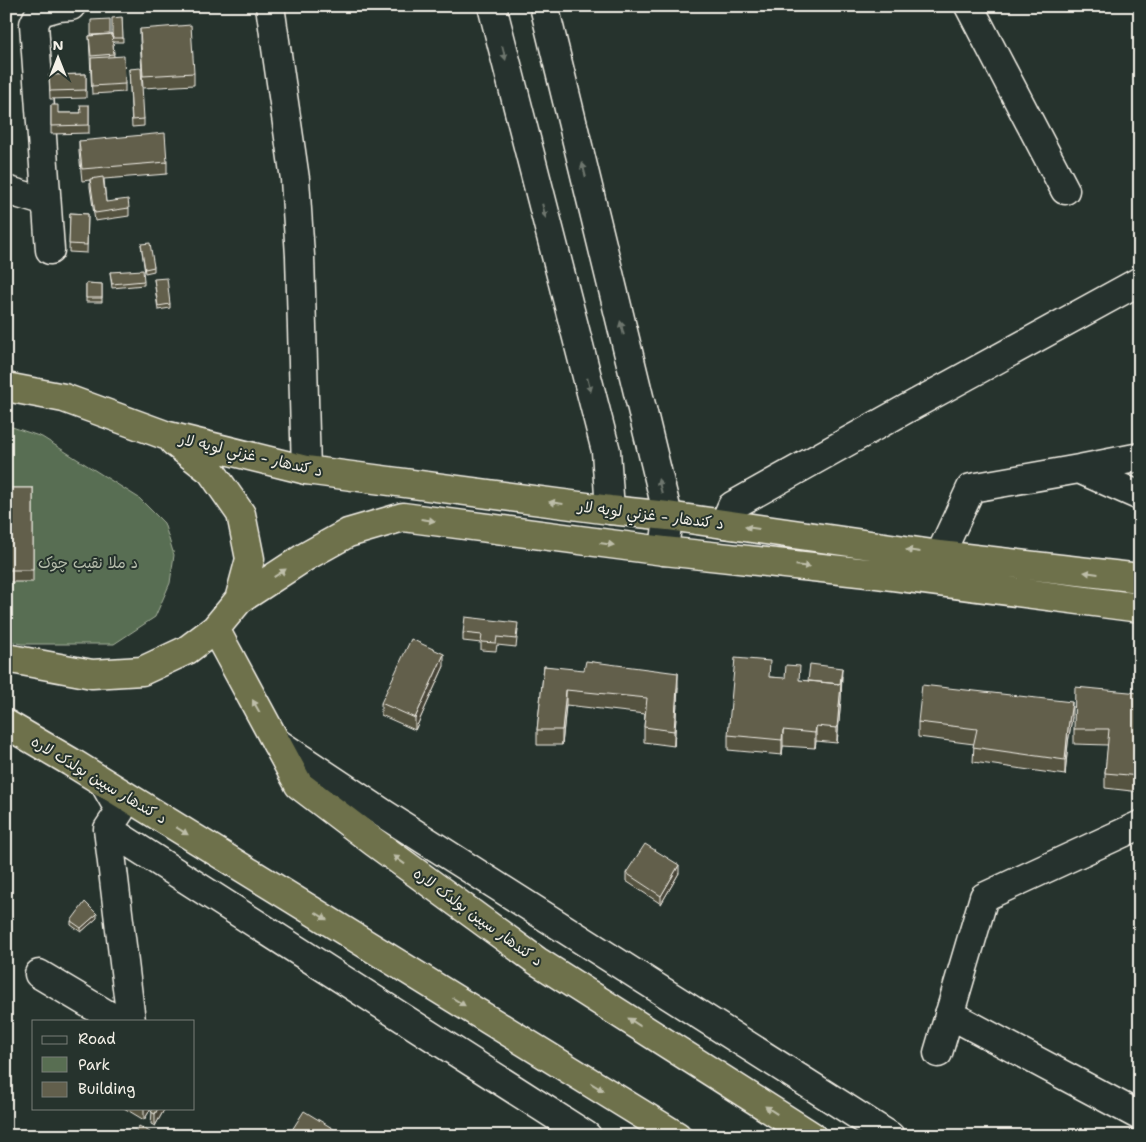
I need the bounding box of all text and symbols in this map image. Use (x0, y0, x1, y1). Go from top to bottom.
north arrow (32, 32, 82, 82)
text: N (52, 36, 64, 54)
one-way arrow (500, 46, 508, 61)
one-way arrow (580, 163, 588, 178)
one-way arrow (540, 203, 548, 218)
one-way arrow (618, 321, 626, 336)
one-way arrow (585, 378, 593, 393)
street label: د کندهار - غزني لويه لار (176, 429, 325, 484)
one-way arrow (656, 479, 664, 494)
street label: د کندهار - غزني لويه لار (576, 496, 725, 537)
one-way arrow (548, 499, 564, 507)
one-way arrow (421, 516, 437, 524)
one-way arrow (743, 524, 759, 532)
one-way arrow (599, 540, 615, 548)
one-way arrow (904, 547, 920, 555)
park label: د ملا نقيب چوک (38, 553, 138, 573)
one-way arrow (795, 562, 811, 570)
one-way arrow (273, 568, 286, 578)
one-way arrow (1083, 569, 1099, 577)
one-way arrow (252, 699, 261, 713)
street label: د کندهار سپین بولدک لاره (27, 731, 171, 829)
one-way arrow (176, 827, 189, 836)
one-way arrow (392, 855, 406, 865)
street label: د کندهار سپین بولدک لاره (409, 863, 547, 971)
one-way arrow (314, 912, 327, 921)
one-way arrow (453, 997, 466, 1006)
one-way arrow (627, 1017, 640, 1027)
legend (32, 1020, 195, 1110)
text: Road (78, 1029, 116, 1049)
text: Park (78, 1055, 110, 1075)
text: Building (78, 1079, 135, 1099)
one-way arrow (591, 1082, 604, 1091)
one-way arrow (764, 1105, 777, 1114)

